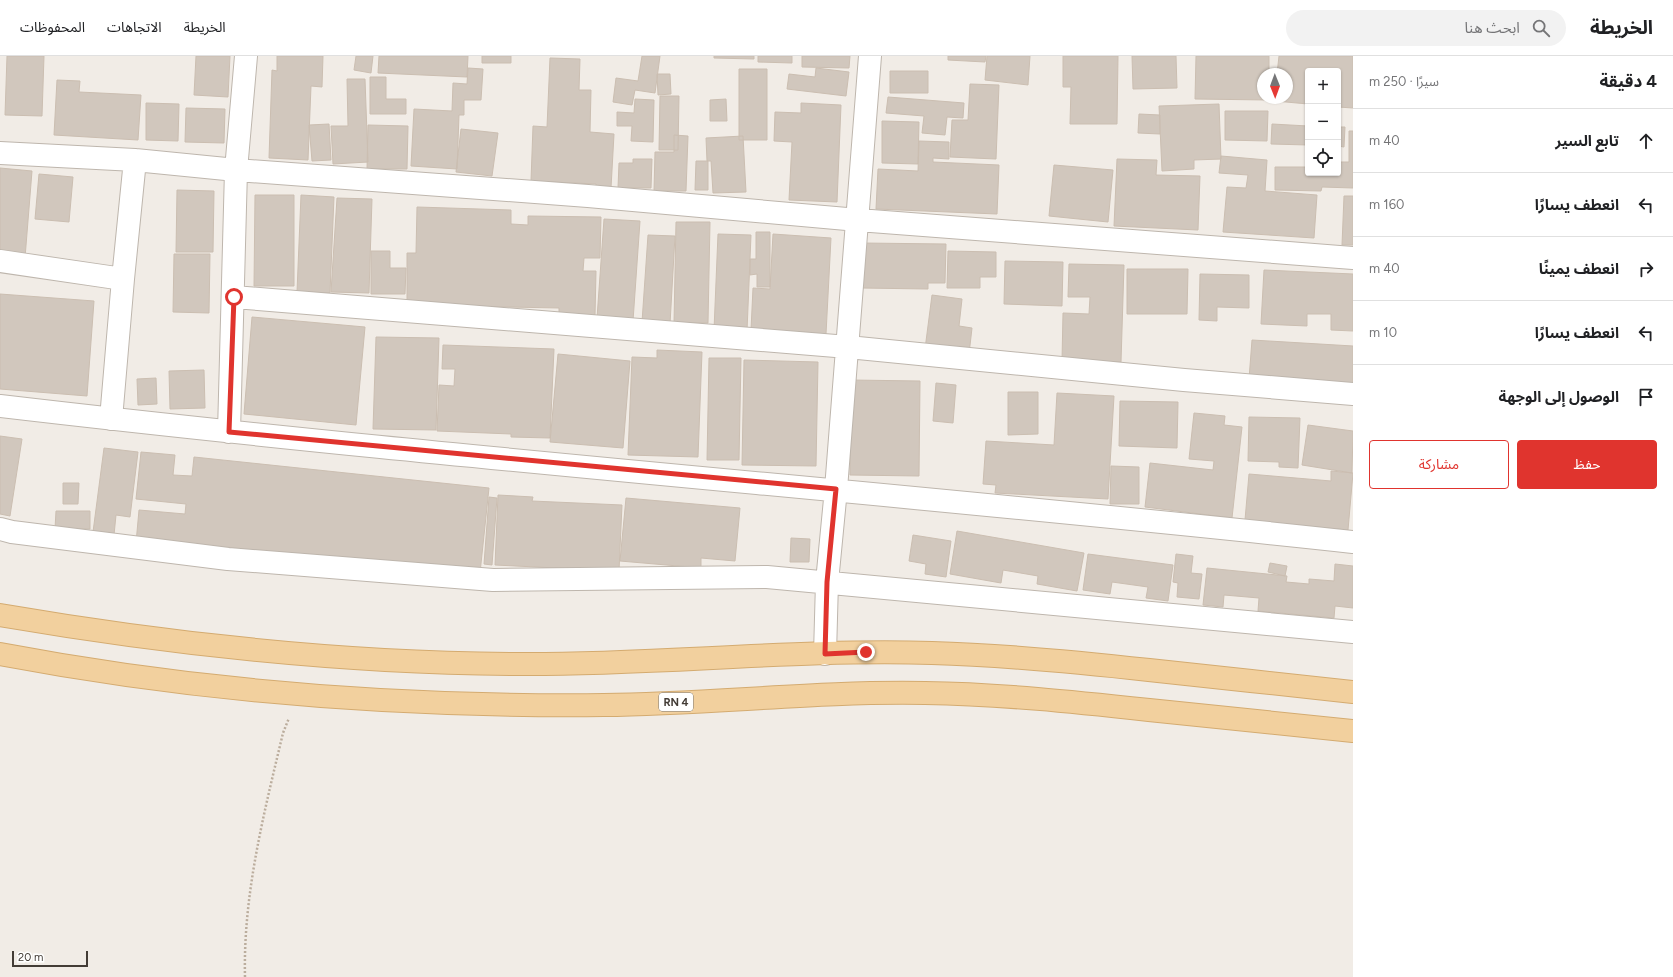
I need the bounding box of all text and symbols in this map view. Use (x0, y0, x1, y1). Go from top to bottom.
search box (1286, 10, 1566, 46)
text: الخريطة (1590, 16, 1653, 39)
icon: search (1530, 17, 1552, 39)
text: المحفوظات (20, 19, 85, 36)
text: الاتجاهات (107, 19, 162, 36)
text: الخريطة (184, 19, 226, 36)
text: ابحث هنا (1465, 19, 1520, 37)
north arrow (1257, 68, 1293, 104)
map controls (1305, 68, 1341, 176)
button: + (1305, 68, 1341, 104)
text: 4 دقيقة (1599, 71, 1657, 91)
text: سيرًا · 250 m (1369, 74, 1439, 89)
button: − (1305, 104, 1341, 140)
icon: ahead (1635, 130, 1657, 152)
text: تابع السير (1555, 132, 1619, 150)
text: 40 m (1369, 133, 1400, 148)
button: locate (1305, 140, 1341, 176)
icon: left (1635, 194, 1657, 216)
text: انعطف يسارًا (1535, 196, 1619, 214)
text: 160 m (1369, 197, 1404, 212)
icon: right (1635, 258, 1657, 280)
text: انعطف يمينًا (1539, 260, 1619, 278)
text: 40 m (1369, 261, 1400, 276)
route start (225, 288, 243, 306)
icon: left (1635, 322, 1657, 344)
text: انعطف يسارًا (1535, 324, 1619, 342)
text: 10 m (1369, 325, 1397, 340)
icon: arrive (1635, 386, 1657, 408)
text: الوصول إلى الوجهة (1499, 388, 1619, 406)
button: مشاركة (1369, 440, 1509, 489)
button: حفظ (1517, 440, 1657, 489)
route end (857, 643, 875, 661)
road number: RN 4 (659, 693, 693, 711)
scale bar (12, 949, 88, 968)
text: 20 m (18, 951, 43, 964)

